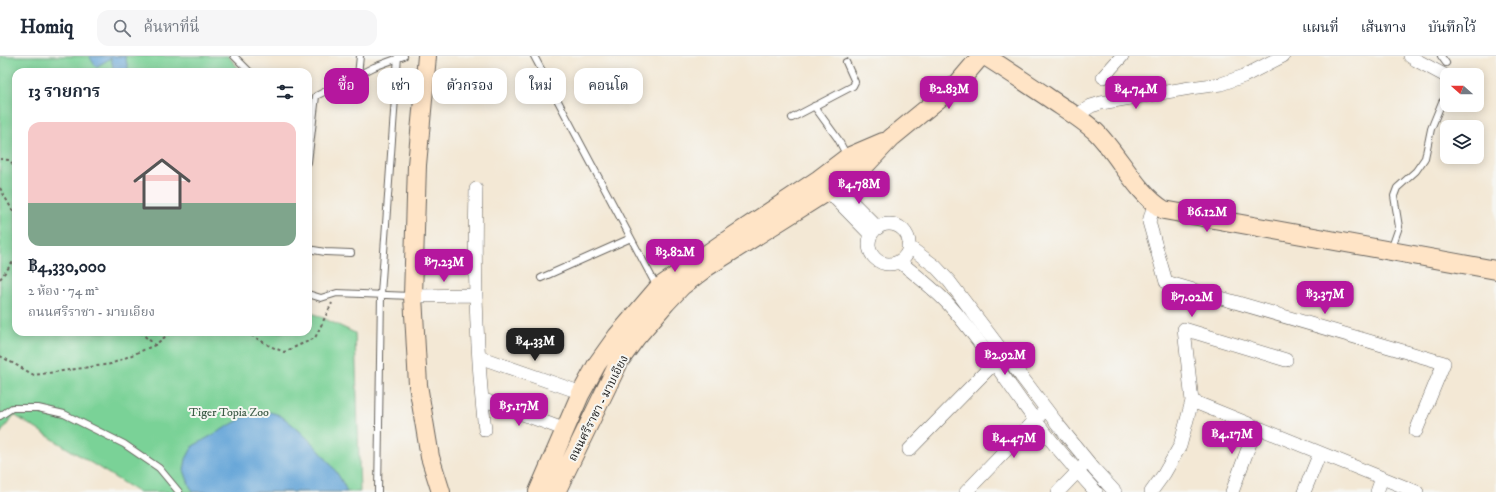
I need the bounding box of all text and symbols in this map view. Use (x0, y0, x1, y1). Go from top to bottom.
search box (97, 10, 377, 46)
text: Homiq (20, 16, 73, 39)
icon: search (111, 17, 133, 39)
text: ค้นหาที่นี่ (143, 18, 199, 37)
text: แผนที่ (1302, 19, 1339, 37)
text: เส้นทาง (1361, 19, 1406, 37)
text: บันทึกไว้ (1428, 19, 1476, 37)
chip: ซื้อ (324, 68, 369, 104)
chip: เช่า (377, 68, 424, 104)
chip: ตัวกรอง (432, 68, 507, 104)
chip: ใหม่ (515, 68, 566, 104)
chip: คอนโด (574, 68, 643, 104)
north arrow (1440, 68, 1484, 112)
map controls (1440, 68, 1484, 164)
pin: ฿2.83M (916, 76, 982, 110)
pin: ฿4.74M (1103, 76, 1169, 110)
text: 13 รายการ (28, 81, 100, 103)
icon: filters (274, 81, 296, 103)
text: ฿2.83M (929, 81, 969, 97)
text: ฿4.74M (1114, 81, 1158, 97)
button: layers (1440, 120, 1484, 164)
icon: home (126, 148, 198, 220)
pin: ฿4.78M (826, 171, 892, 205)
text: ฿4.78M (838, 176, 880, 192)
pin: ฿6.12M (1174, 199, 1240, 233)
text: ฿6.12M (1187, 204, 1227, 220)
pin: ฿3.82M (642, 239, 708, 273)
text: ฿3.82M (655, 244, 695, 260)
pin: ฿7.23M (411, 249, 477, 283)
text: ฿7.23M (424, 254, 464, 270)
text: ฿4,330,000 (28, 256, 106, 278)
pin: ฿3.37M (1292, 281, 1358, 315)
text: 2 ห้อง · 74 m² (28, 283, 99, 299)
pin: ฿7.02M (1159, 284, 1225, 318)
text: ฿3.37M (1306, 286, 1344, 302)
text: ฿7.02M (1171, 289, 1213, 305)
text: ถนนศรีราชา - มาบเอียง (28, 304, 155, 320)
pin: ฿4.33M (502, 328, 568, 362)
text: ฿4.33M (515, 333, 555, 349)
pin: ฿2.92M (972, 342, 1038, 376)
text: ฿2.92M (984, 347, 1026, 363)
street label: ถนนศรีราชา - มาบเอียง (565, 353, 632, 464)
pin: ฿5.17M (486, 393, 552, 427)
text: ฿5.17M (499, 398, 539, 414)
park label: Tiger Topia Zoo (189, 405, 269, 420)
pin: ฿4.17M (1199, 421, 1265, 455)
pin: ฿4.47M (981, 425, 1047, 459)
text: ฿4.17M (1211, 426, 1253, 442)
text: ฿4.47M (992, 430, 1036, 446)

